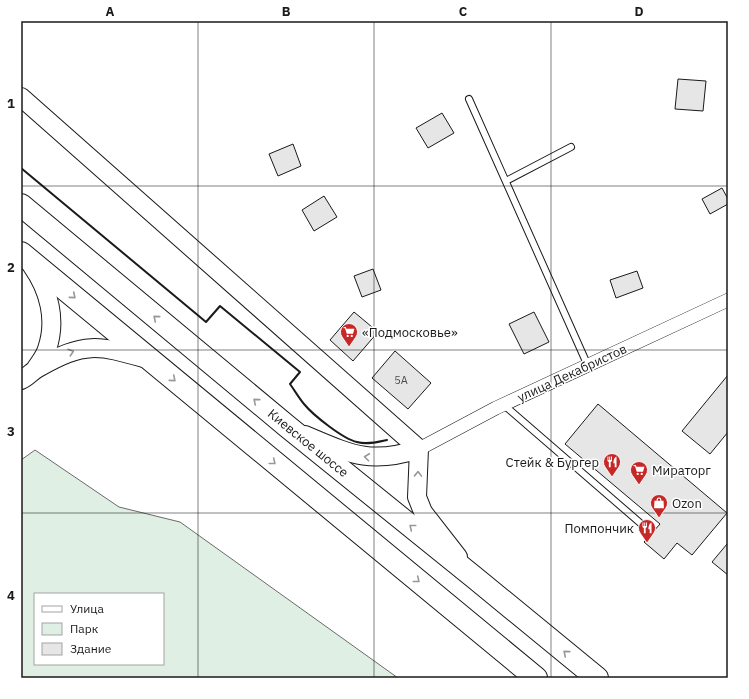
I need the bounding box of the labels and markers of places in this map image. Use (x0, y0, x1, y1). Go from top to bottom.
supermarket icon: «Подмосковье» (339, 322, 359, 347)
place label: «Подмосковье» (362, 324, 458, 341)
restaurant icon: Стейк & Бургер (602, 452, 622, 477)
place label: Стейк & Бургер (506, 454, 599, 471)
supermarket icon: Мираторг (629, 460, 649, 485)
place label: Мираторг (652, 462, 711, 479)
shop icon: Ozon (649, 493, 669, 518)
place label: Ozon (672, 495, 702, 512)
restaurant icon: Помпончик (637, 518, 657, 543)
place label: Помпончик (565, 520, 634, 537)

